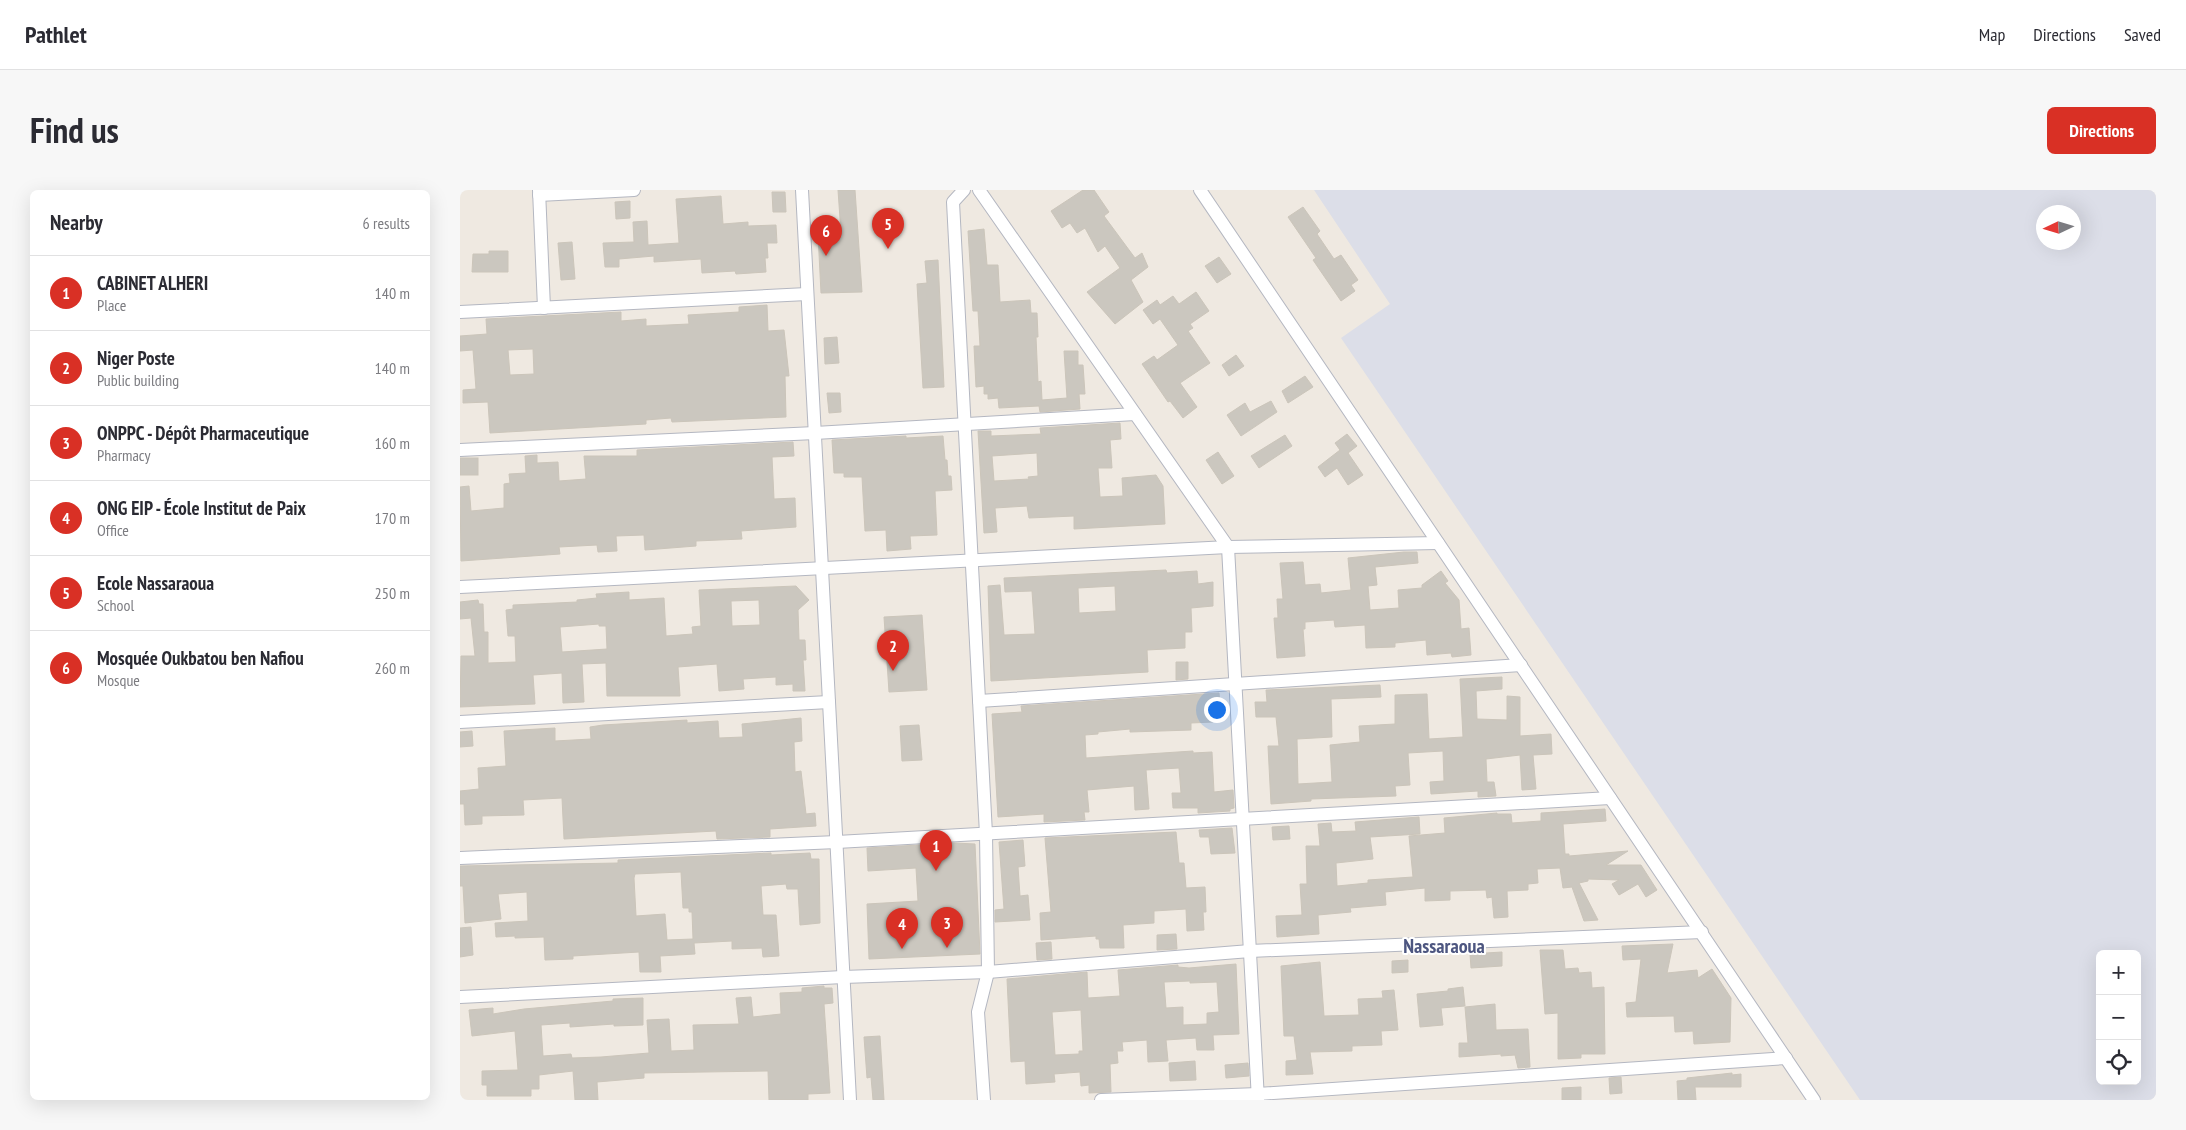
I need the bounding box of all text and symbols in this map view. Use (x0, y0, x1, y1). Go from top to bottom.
text: Pathlet (25, 19, 87, 50)
text: Map (1979, 23, 2005, 46)
text: Directions (2033, 23, 2096, 46)
text: Saved (2124, 23, 2161, 46)
text: Find us (30, 107, 119, 153)
button: Directions (2047, 107, 2156, 154)
north arrow (2036, 205, 2081, 250)
pin: 5 (872, 208, 904, 249)
text: Nearby (50, 209, 103, 236)
text: 6 results (363, 213, 410, 233)
pin: 6 (810, 215, 842, 256)
text: CABINET ALHERI (97, 271, 208, 295)
text: 1 (62, 283, 70, 303)
text: 140 m (375, 283, 410, 303)
text: Place (97, 295, 126, 315)
text: Niger Poste (97, 346, 175, 370)
text: 2 (62, 358, 70, 378)
text: 140 m (375, 358, 410, 378)
text: Public building (97, 370, 179, 390)
text: ONPPC - Dépôt Pharmaceutique (97, 421, 309, 445)
text: 3 (62, 433, 70, 453)
text: 160 m (375, 433, 410, 453)
text: Pharmacy (97, 445, 150, 465)
text: ONG EIP - École Institut de Paix (97, 496, 306, 520)
text: 4 (62, 508, 70, 528)
text: 170 m (375, 508, 410, 528)
text: Office (97, 520, 129, 540)
text: Ecole Nassaraoua (97, 571, 214, 595)
text: 5 (62, 583, 70, 603)
text: 250 m (375, 583, 410, 603)
text: School (97, 595, 134, 615)
pin: 2 (877, 630, 909, 671)
text: Mosquée Oukbatou ben Nafiou (97, 646, 304, 670)
text: 6 (62, 658, 70, 678)
text: 260 m (375, 658, 410, 678)
text: Mosque (97, 670, 140, 690)
your location (1204, 697, 1230, 723)
pin: 1 (920, 830, 952, 871)
pin: 3 (931, 907, 963, 948)
pin: 4 (886, 908, 918, 949)
district label: Nassaraoua (1403, 933, 1485, 959)
map controls (2096, 950, 2141, 1085)
button: + (2096, 950, 2141, 995)
button: − (2096, 995, 2141, 1040)
button: locate (2096, 1040, 2141, 1085)

